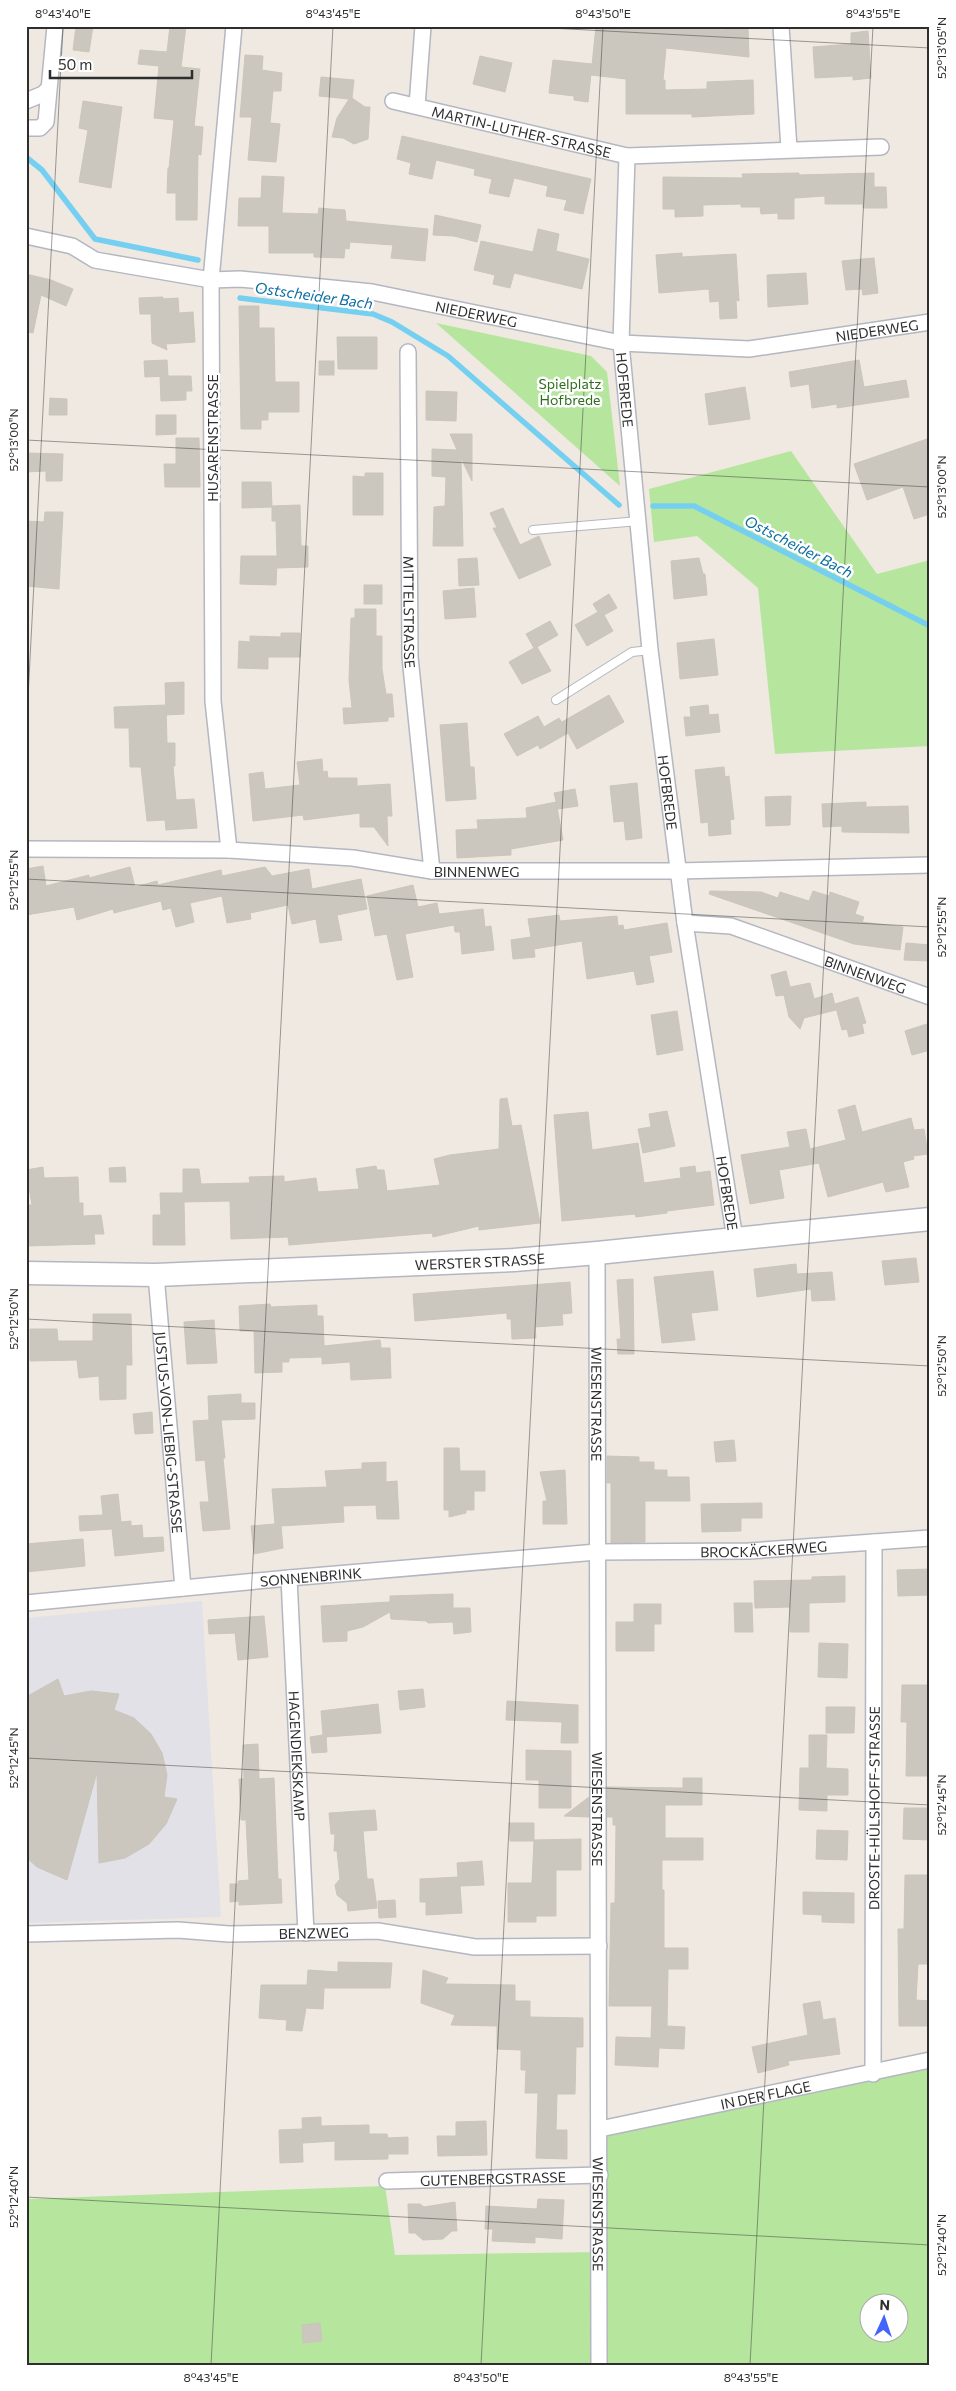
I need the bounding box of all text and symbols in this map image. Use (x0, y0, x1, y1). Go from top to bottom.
text: 8°43'40"E (35, 6, 91, 20)
text: 8°43'45"E (305, 6, 361, 20)
text: 8°43'50"E (575, 6, 631, 20)
text: 8°43'55"E (846, 6, 900, 20)
text: 52°13'05"N (934, 17, 948, 79)
scale bar (50, 48, 192, 80)
text: 50 m (58, 55, 92, 73)
street label: MARTIN-LUTHER-STRASSE (430, 102, 613, 160)
water label: Ostscheider Bach (254, 278, 374, 312)
street label: NIEDERWEG (434, 297, 519, 330)
street label: NIEDERWEG (834, 315, 919, 344)
street label: HOFBREDE (613, 351, 637, 428)
street label: HUSARENSTRASSE (204, 374, 221, 502)
park label: Spielplatz Hofbrede (539, 375, 601, 408)
text: 52°13'00"N (6, 409, 20, 471)
text: 52°13'00"N (934, 456, 948, 518)
water label: Ostscheider Bach (742, 511, 856, 581)
street label: MITTELSTRASSE (401, 556, 420, 669)
street label: HOFBREDE (655, 754, 681, 831)
text: 52°12'55"N (6, 850, 20, 910)
street label: BINNENWEG (434, 863, 520, 880)
text: 52°12'55"N (934, 897, 948, 957)
street label: BINNENWEG (822, 952, 909, 996)
street label: HOFBREDE (713, 1154, 742, 1231)
street label: WERSTER STRASSE (414, 1249, 545, 1273)
text: 52°12'50"N (6, 1288, 20, 1350)
street label: JUSTUS-VON-LIEBIG-STRASSE (152, 1331, 187, 1534)
text: 52°12'50"N (934, 1335, 948, 1397)
street label: WIESENSTRASSE (589, 1347, 606, 1461)
street label: BROCKÄCKERWEG (700, 1537, 828, 1560)
street label: SONNENBRINK (259, 1563, 362, 1589)
street label: HAGENDIEKSKAMP (286, 1690, 309, 1822)
street label: DROSTE-HÜLSHOFF-STRASSE (865, 1706, 882, 1910)
text: 52°12'45"N (6, 1727, 20, 1789)
street label: WIESENSTRASSE (589, 1752, 607, 1866)
text: 52°12'45"N (934, 1774, 948, 1836)
street label: BENZWEG (279, 1923, 349, 1941)
street label: IN DER FLAGE (719, 2077, 812, 2112)
street label: WIESENSTRASSE (590, 2157, 607, 2271)
text: 52°12'40"N (6, 2166, 20, 2228)
street label: GUTENBERGSTRASSE (420, 2167, 566, 2189)
text: 52°12'40"N (934, 2214, 948, 2276)
north arrow (858, 2294, 908, 2344)
text: N (879, 2296, 890, 2313)
text: 8°43'45"E (183, 2370, 239, 2384)
text: 8°43'50"E (453, 2370, 509, 2384)
text: 8°43'55"E (724, 2370, 778, 2384)

